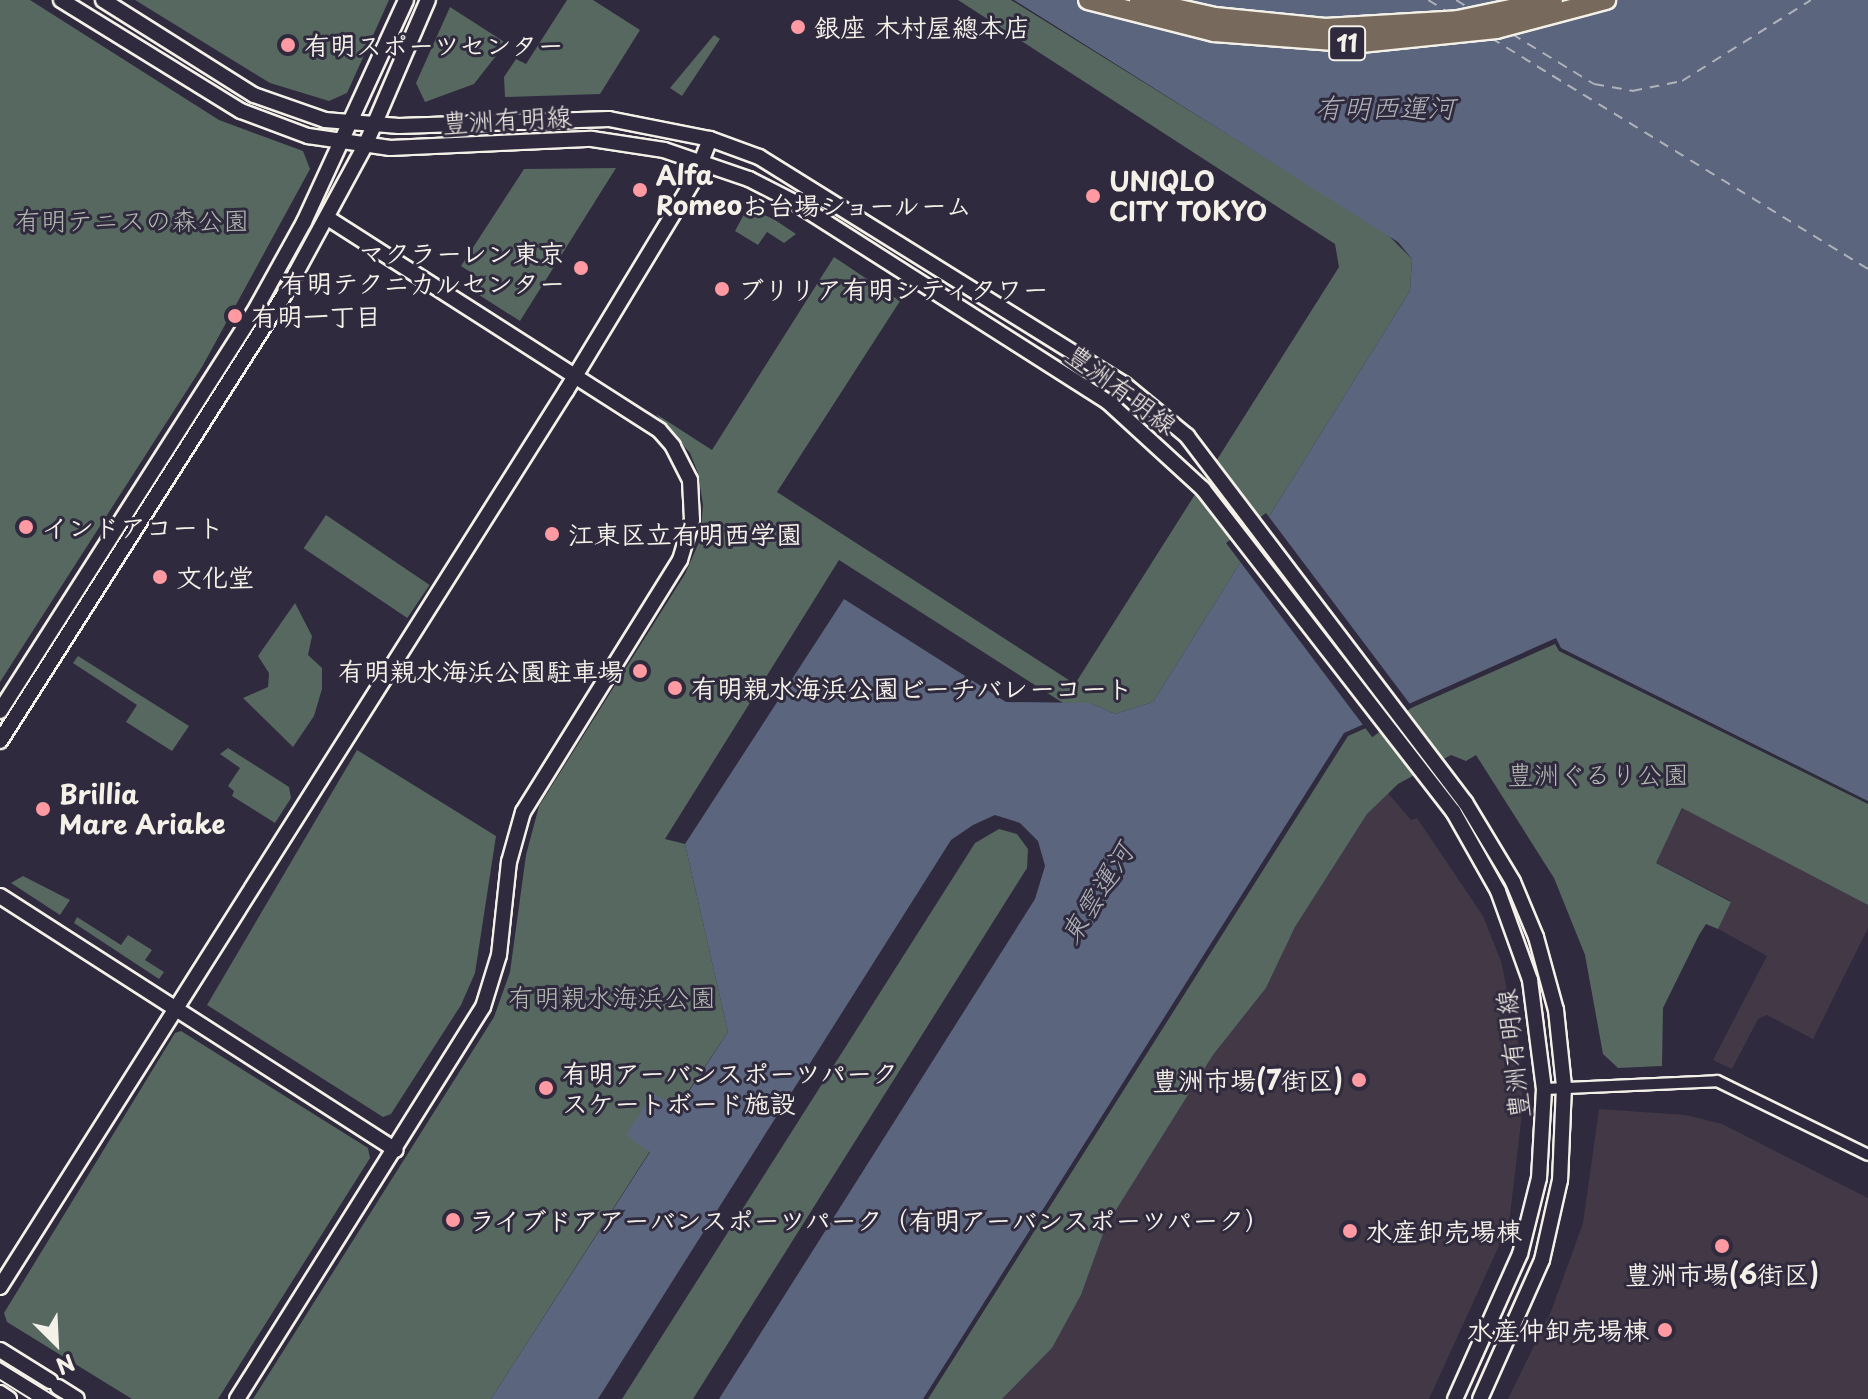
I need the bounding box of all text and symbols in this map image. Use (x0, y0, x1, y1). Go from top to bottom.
place label: 銀座 木村屋總本店 (814, 11, 1030, 43)
marker: 銀座 木村屋總本店 (789, 18, 807, 36)
road number: 11 (1327, 23, 1367, 63)
place label: 有明スポーツセンター (304, 29, 564, 61)
marker: 有明スポーツセンター (279, 36, 297, 54)
water label: 有明西運河 (1315, 90, 1455, 124)
street label: 豊洲有明線 (441, 100, 573, 138)
place label: Alfa Romeoお台場ショールーム (656, 159, 976, 220)
place label: UNIQLO CITY TOKYO (1109, 165, 1270, 226)
marker: Alfa Romeoお台場ショールーム (631, 181, 649, 199)
marker: UNIQLO CITY TOKYO (1084, 187, 1102, 205)
park label: 有明テニスの森公園 (15, 204, 249, 236)
place label: マクラーレン東京 有明テクニカルセンター (279, 237, 565, 298)
marker: マクラーレン東京 有明テクニカルセンター (572, 259, 590, 277)
place label: ブリリア有明シティタワー (738, 273, 1050, 305)
marker: ブリリア有明シティタワー (713, 280, 731, 298)
place label: 有明一丁目 (251, 300, 381, 332)
marker: 有明一丁目 (226, 307, 244, 325)
street label: 豊洲有明線 (1061, 337, 1183, 441)
place label: インドアコート (42, 511, 224, 543)
marker: インドアコート (17, 518, 35, 536)
place label: 江東区立有明西学園 (568, 518, 802, 550)
marker: 江東区立有明西学園 (543, 525, 561, 543)
place label: 文化堂 (176, 561, 254, 593)
marker: 文化堂 (151, 568, 169, 586)
place label: 有明親水海浜公園駐車場 (338, 655, 624, 687)
marker: 有明親水海浜公園駐車場 (631, 662, 649, 680)
place label: 有明親水海浜公園ビーチバレーコート (691, 672, 1133, 704)
marker: 有明親水海浜公園ビーチバレーコート (666, 679, 684, 697)
park label: 豊洲ぐるり公園 (1507, 758, 1689, 790)
place label: Brillia Mare Ariake (59, 778, 227, 840)
marker: Brillia Mare Ariake (34, 800, 52, 818)
water label: 東雲運河 (1052, 837, 1140, 949)
park label: 有明親水海浜公園 (508, 981, 716, 1013)
street label: 豊洲有明線 (1490, 988, 1534, 1120)
place label: 有明アーバンスポーツパーク スケートボード施設 (562, 1057, 899, 1118)
place label: 豊洲市場(7街区) (1152, 1064, 1343, 1096)
marker: 豊洲市場(7街区) (1350, 1071, 1368, 1089)
marker: 有明アーバンスポーツパーク スケートボード施設 (537, 1079, 555, 1097)
place label: ライブドアアーバンスポーツパーク（有明アーバンスポーツパーク） (469, 1204, 1273, 1236)
marker: ライブドアアーバンスポーツパーク（有明アーバンスポーツパーク） (444, 1211, 462, 1229)
place label: 水産卸売場棟 (1366, 1215, 1522, 1247)
marker: 水産卸売場棟 (1341, 1222, 1359, 1240)
marker: 豊洲市場(6街区) (1713, 1237, 1731, 1255)
place label: 豊洲市場(6街区) (1625, 1258, 1819, 1290)
north arrow (16, 1303, 96, 1383)
place label: 水産仲卸売場棟 (1467, 1314, 1649, 1346)
marker: 水産仲卸売場棟 (1656, 1321, 1674, 1339)
text: N (51, 1347, 81, 1384)

